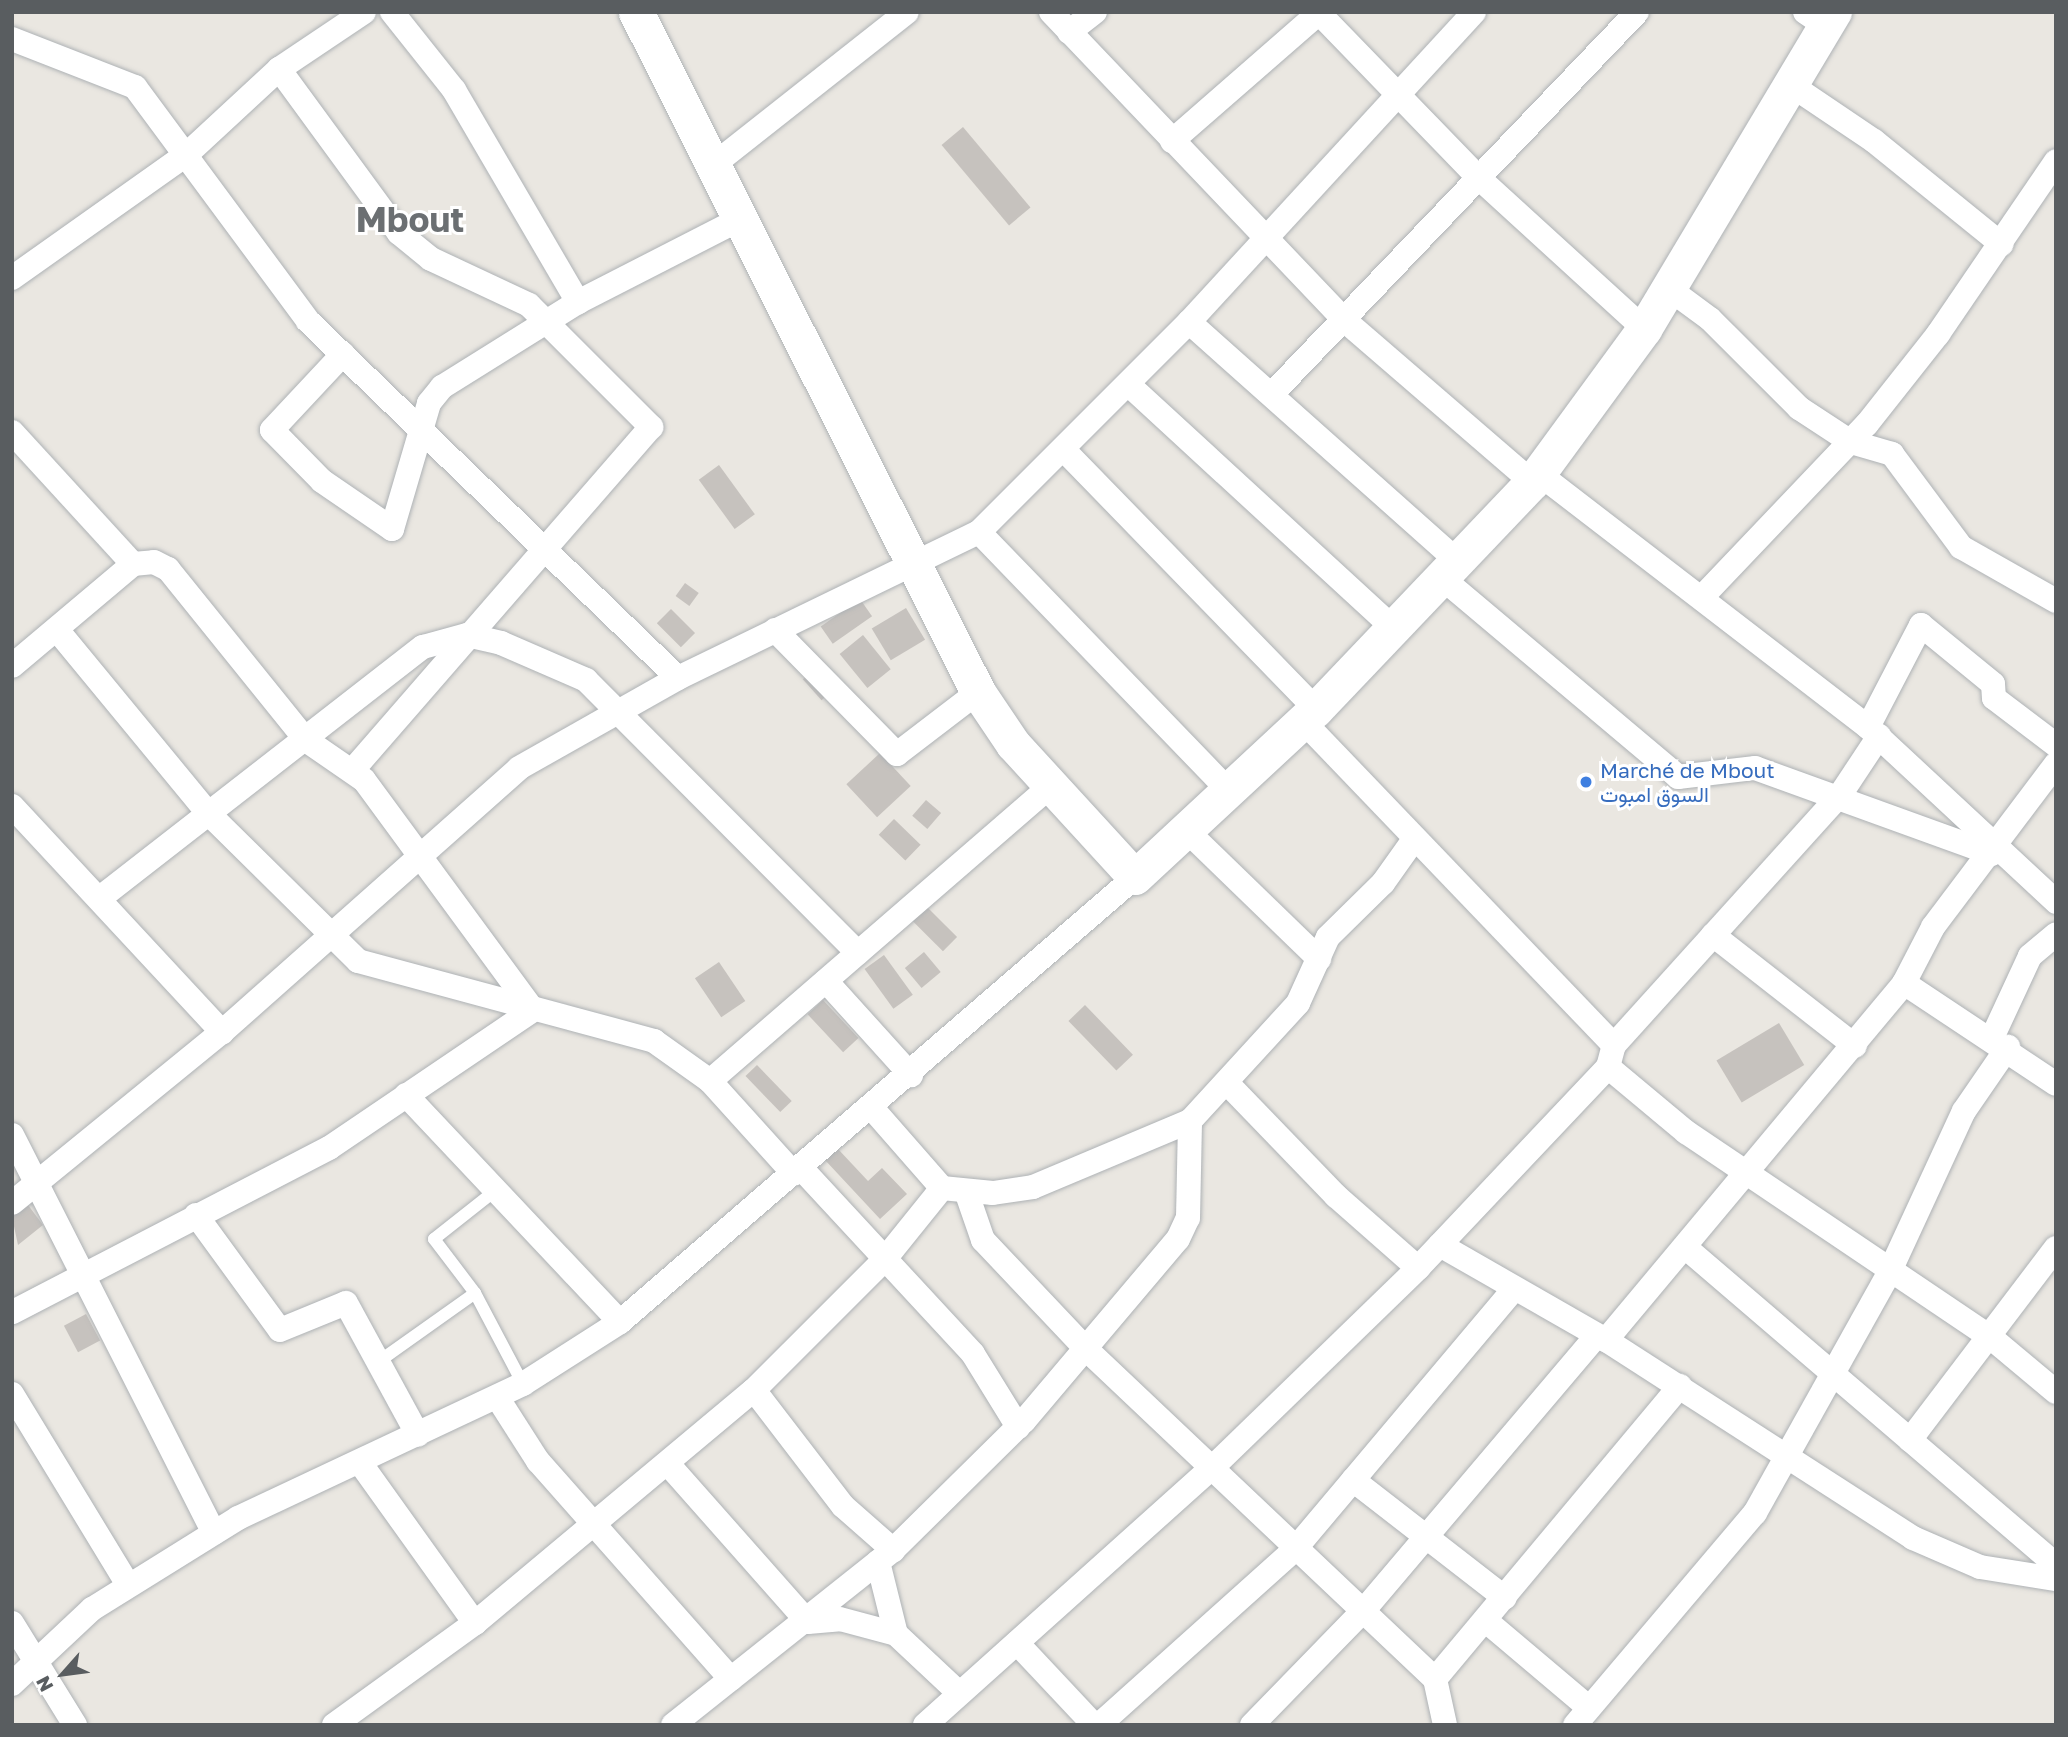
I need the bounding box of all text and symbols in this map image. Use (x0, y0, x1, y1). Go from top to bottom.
district label: Mbout (356, 198, 464, 240)
place label: Marché de Mbout السوق امبوت (1600, 757, 1775, 807)
marker: Marché de Mbout السوق امبوت (1578, 774, 1594, 790)
north arrow (28, 1639, 98, 1709)
text: N (30, 1672, 58, 1696)

